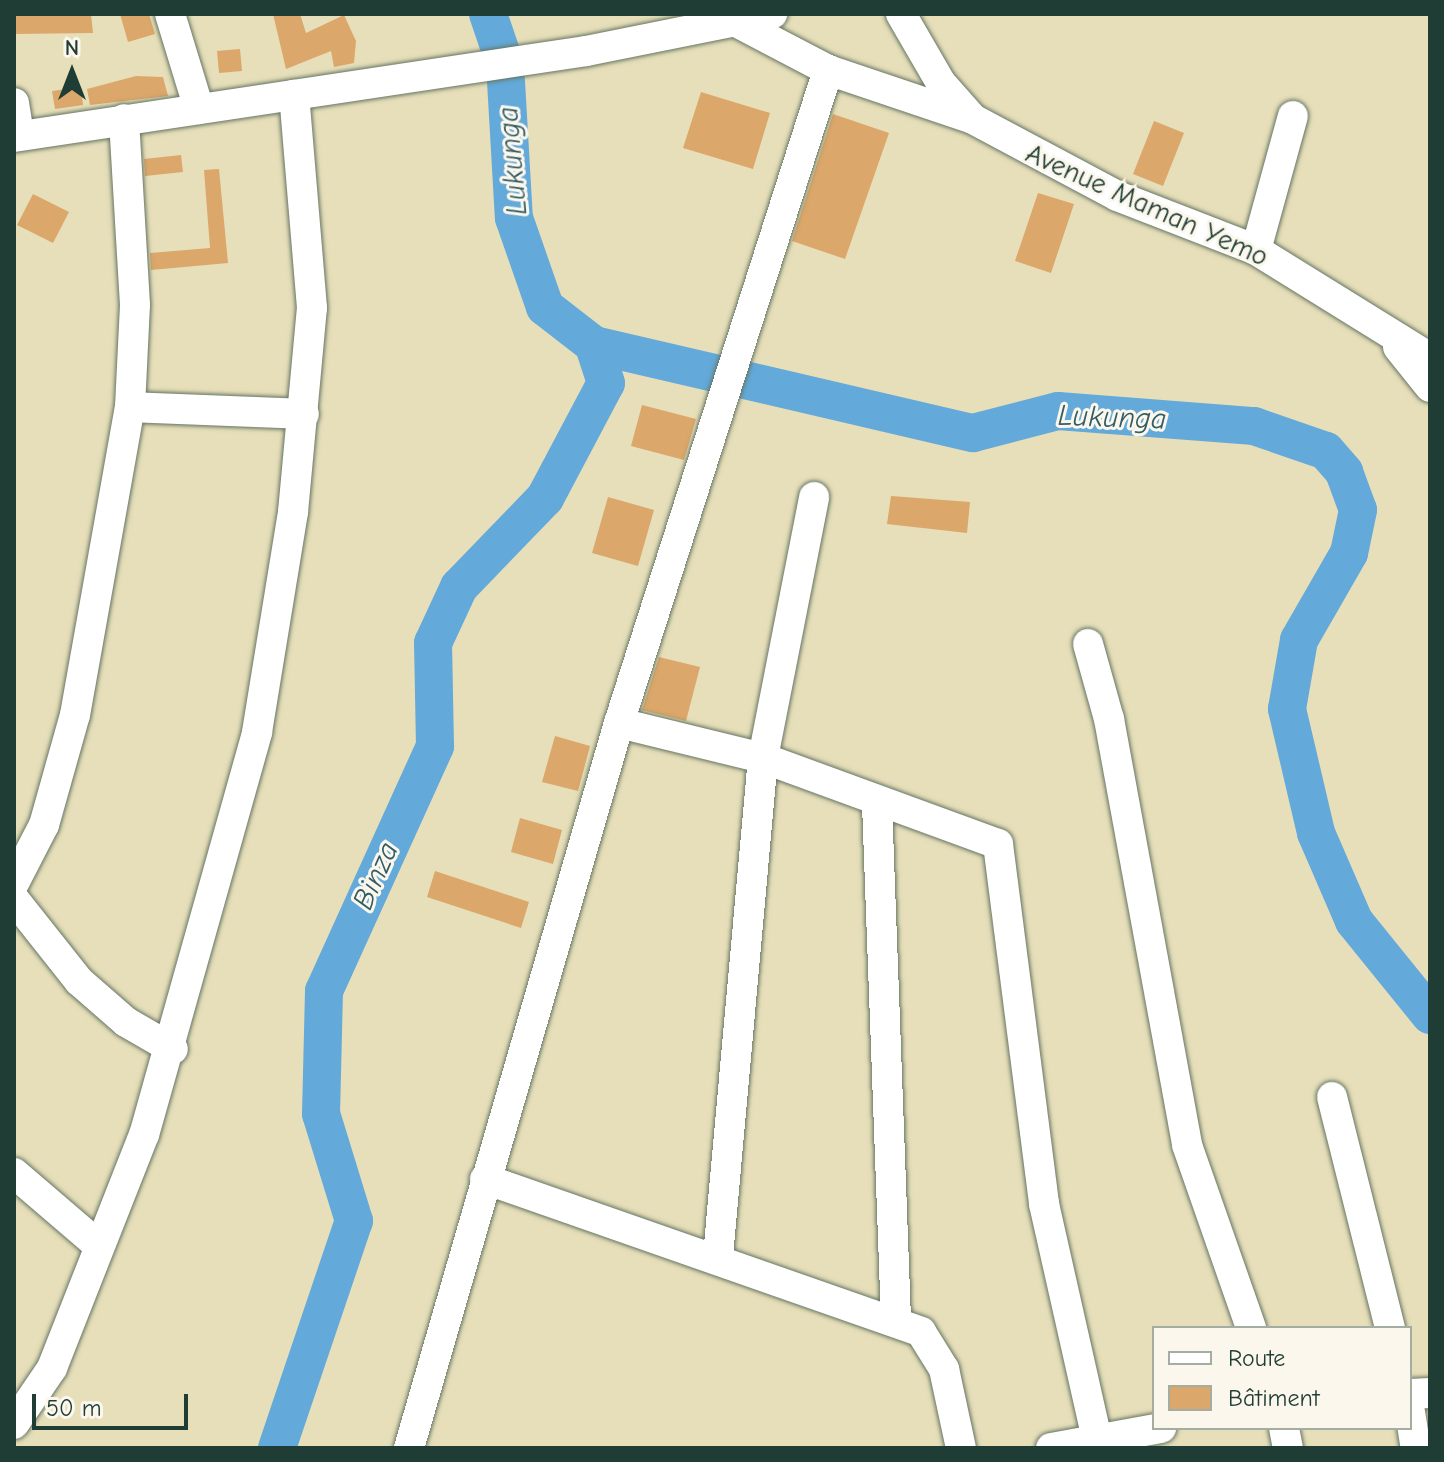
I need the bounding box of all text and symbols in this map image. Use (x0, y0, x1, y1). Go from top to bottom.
north arrow (32, 32, 112, 112)
text: N (65, 35, 79, 61)
water label: Lukunga (490, 105, 536, 217)
street label: Avenue Maman Yemo (1021, 136, 1273, 274)
water label: Lukunga (1057, 398, 1167, 438)
water label: Binza (345, 837, 407, 915)
legend (1152, 1326, 1412, 1430)
text: Route (1228, 1344, 1285, 1372)
scale bar (36, 1378, 192, 1428)
text: Bâtiment (1228, 1384, 1320, 1412)
text: 50 m (46, 1394, 102, 1422)

